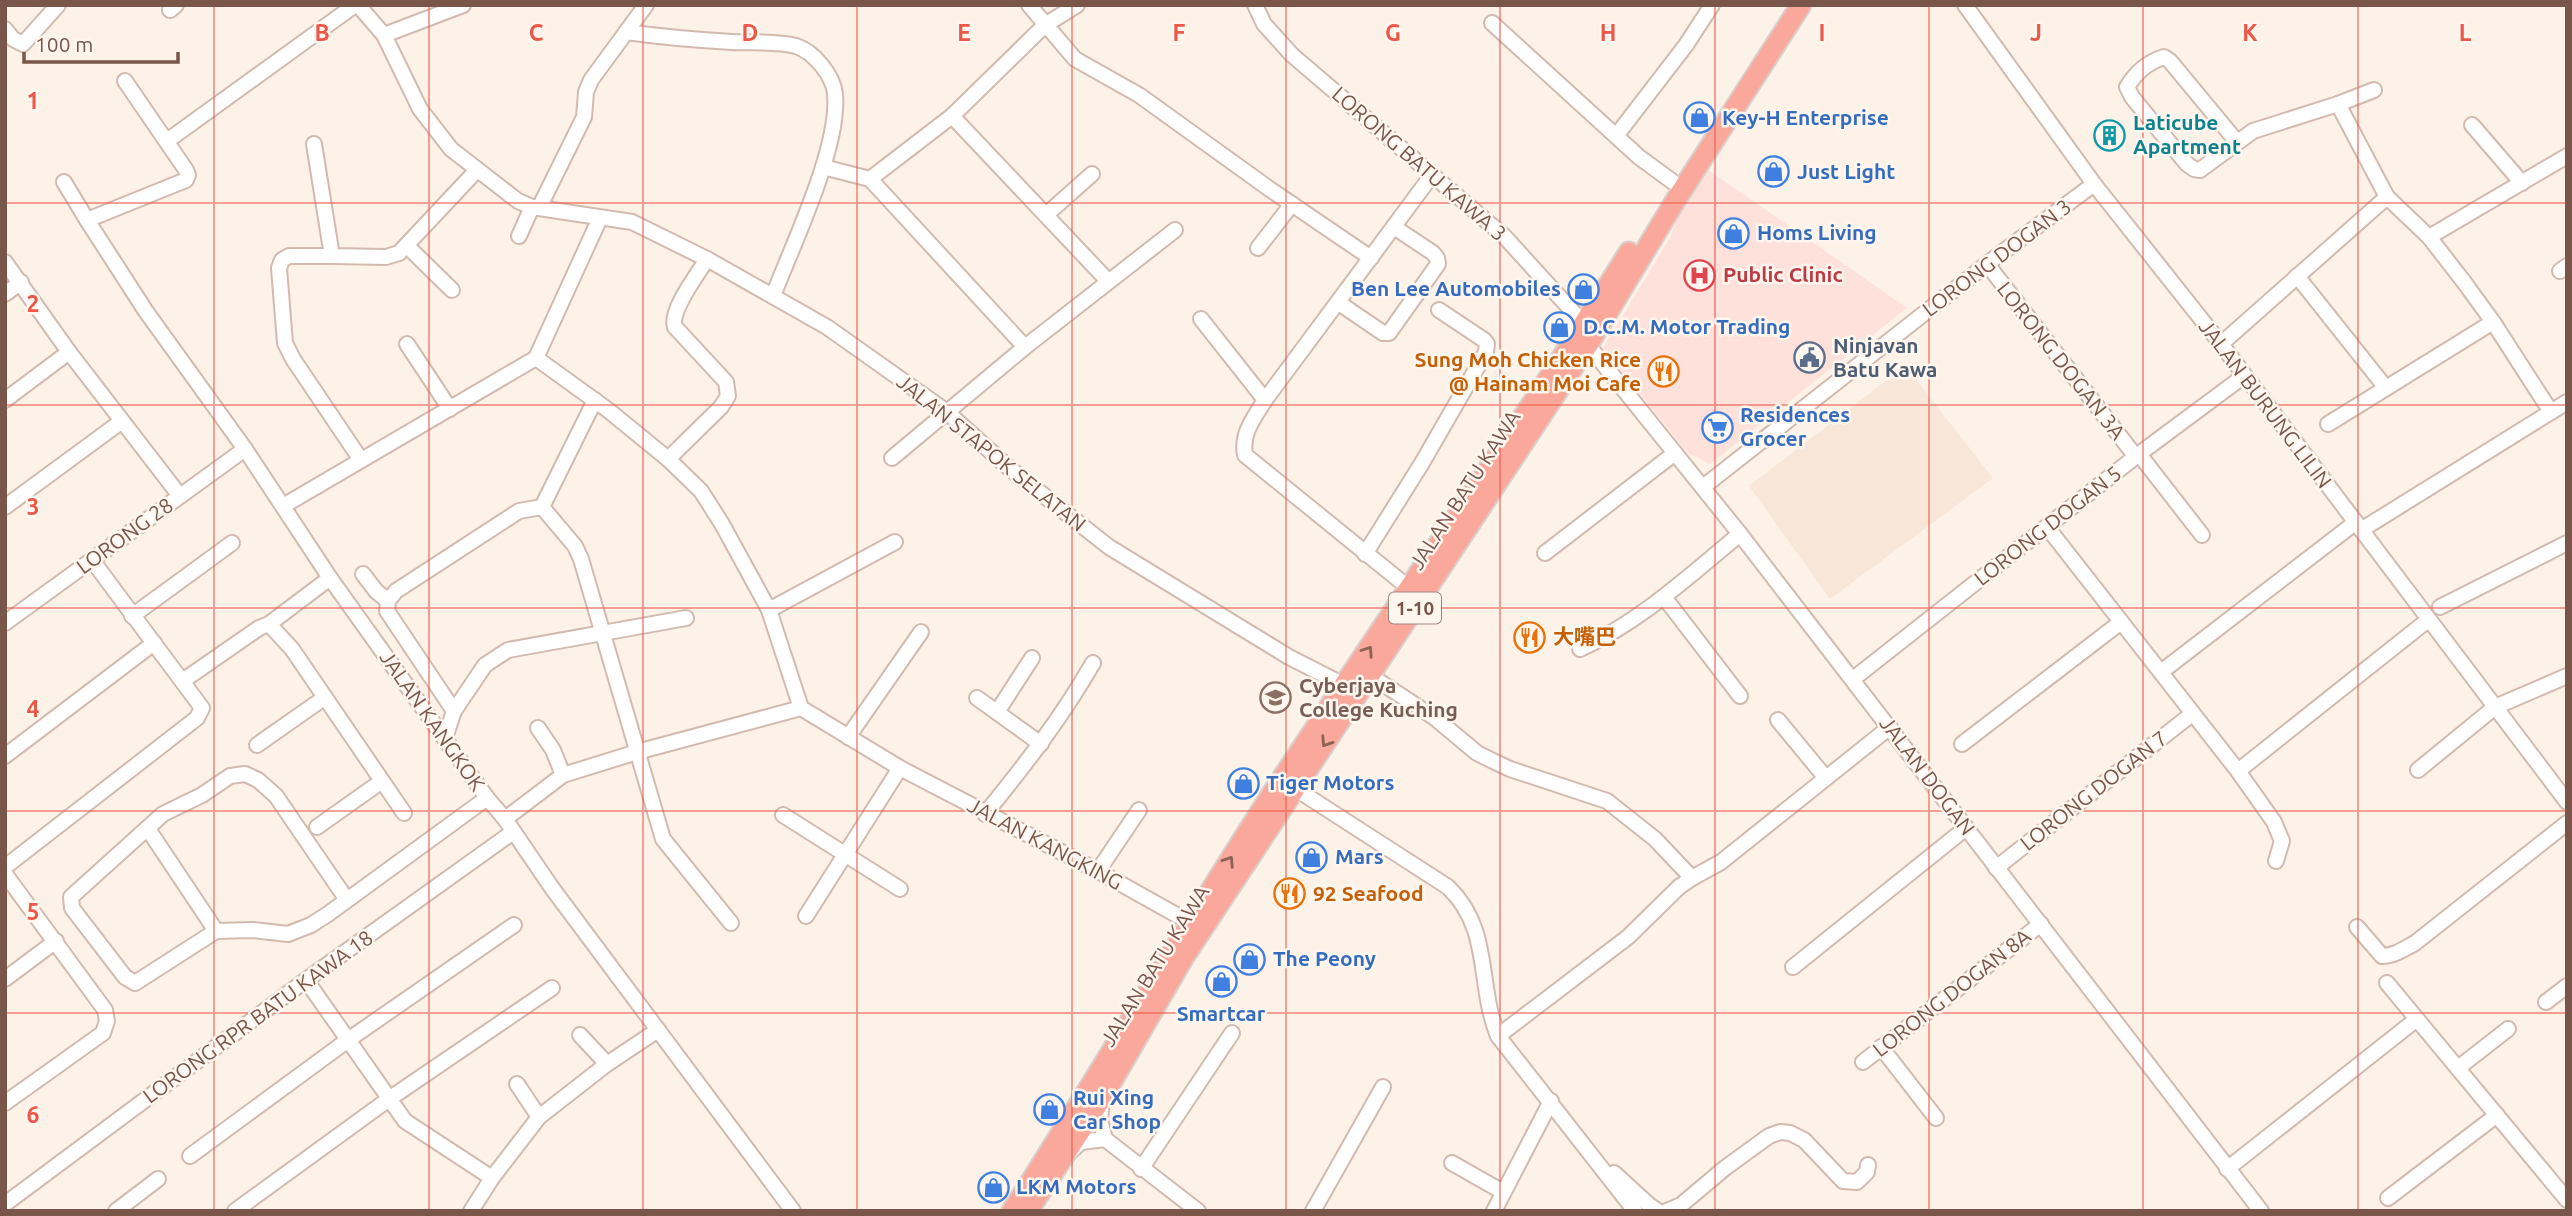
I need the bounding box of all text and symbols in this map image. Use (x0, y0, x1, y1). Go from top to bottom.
text: B (314, 20, 330, 45)
text: C (529, 20, 544, 45)
text: D (742, 20, 758, 45)
text: E (957, 20, 971, 45)
text: F (1173, 20, 1186, 45)
text: G (1385, 20, 1401, 45)
text: H (1600, 20, 1616, 45)
text: I (1819, 20, 1825, 45)
text: J (2030, 20, 2042, 45)
text: K (2242, 20, 2258, 45)
text: L (2459, 20, 2472, 45)
scale bar (24, 21, 178, 65)
text: 100 m (35, 32, 93, 56)
street label: LORONG BATU KAWA 3 (1328, 81, 1511, 245)
text: 1 (27, 88, 39, 113)
shop icon: Key-H Enterprise (1682, 101, 1716, 135)
place label: Key-H Enterprise (1722, 105, 1889, 129)
place label: Laticube Apartment (2133, 110, 2241, 158)
building icon: Laticube Apartment (2093, 118, 2127, 152)
shop icon: Just Light (1757, 155, 1791, 189)
place label: Just Light (1797, 159, 1895, 183)
street label: LORONG DOGAN 3 (1917, 194, 2075, 321)
shop icon: Homs Living (1717, 216, 1751, 250)
place label: Homs Living (1757, 220, 1877, 244)
hospital icon: Public Clinic (1683, 258, 1717, 292)
place label: Public Clinic (1723, 262, 1843, 286)
shop icon: Ben Lee Automobiles (1567, 272, 1601, 306)
place label: Ben Lee Automobiles (1351, 276, 1561, 300)
street label: LORONG DOGAN 3A (1993, 277, 2131, 444)
text: 2 (27, 291, 39, 316)
shop icon: D.C.M. Motor Trading (1543, 310, 1577, 344)
place label: D.C.M. Motor Trading (1583, 314, 1790, 338)
street label: JALAN BURUNG LILIN (2195, 314, 2337, 492)
place label: Ninjavan Batu Kawa (1833, 333, 1937, 381)
public building icon: Ninjavan Batu Kawa (1793, 341, 1827, 375)
place label: Sung Moh Chicken Rice @ Hainam Moi Cafe (1415, 347, 1641, 395)
restaurant icon: Sung Moh Chicken Rice @ Hainam Moi Cafe (1647, 355, 1681, 389)
street label: JALAN STAPOK SELATAN (892, 369, 1091, 536)
place label: Residences Grocer (1740, 402, 1850, 450)
street label: JALAN BATU KAWA (1404, 405, 1525, 574)
supermarket icon: Residences Grocer (1700, 410, 1734, 444)
street label: LORONG DOGAN 5 (1969, 460, 2126, 590)
street label: LORONG 28 (72, 492, 177, 578)
text: 3 (27, 494, 39, 519)
road number: 1-10 (1389, 593, 1441, 624)
restaurant icon: 大嘴巴 (1513, 620, 1547, 654)
place label: 大嘴巴 (1553, 624, 1616, 648)
street label: JALAN KANGKOK (375, 646, 490, 795)
one-way arrow (1359, 646, 1372, 659)
place label: Cyberjaya College Kuching (1299, 673, 1458, 721)
school or university icon: Cyberjaya College Kuching (1259, 681, 1293, 715)
text: 4 (27, 696, 40, 721)
street label: JALAN DOGAN (1875, 711, 1980, 839)
street label: LORONG DOGAN 7 (2015, 725, 2172, 855)
one-way arrow (1322, 734, 1335, 747)
shop icon: Tiger Motors (1226, 766, 1260, 800)
place label: Tiger Motors (1266, 770, 1394, 794)
street label: JALAN KANGKING (964, 792, 1127, 894)
shop icon: Mars (1295, 840, 1329, 874)
place label: Mars (1335, 844, 1384, 868)
one-way arrow (1220, 856, 1233, 869)
restaurant icon: 92 Seafood (1273, 877, 1307, 911)
street label: JALAN BATU KAWA (1095, 880, 1214, 1050)
place label: 92 Seafood (1313, 881, 1423, 905)
text: 5 (27, 899, 39, 924)
street label: LORONG DOGAN 8A (1868, 923, 2035, 1061)
street label: LORONG RPR BATU KAWA 18 (138, 925, 377, 1108)
shop icon: The Peony (1233, 942, 1267, 976)
place label: The Peony (1273, 946, 1376, 970)
shop icon: Smartcar (1204, 965, 1238, 999)
place label: Smartcar (1177, 1001, 1266, 1025)
place label: Rui Xing Car Shop (1073, 1085, 1161, 1133)
shop icon: Rui Xing Car Shop (1033, 1093, 1067, 1127)
text: 6 (27, 1102, 40, 1127)
shop icon: LKM Motors (976, 1170, 1010, 1204)
place label: LKM Motors (1016, 1174, 1137, 1198)

